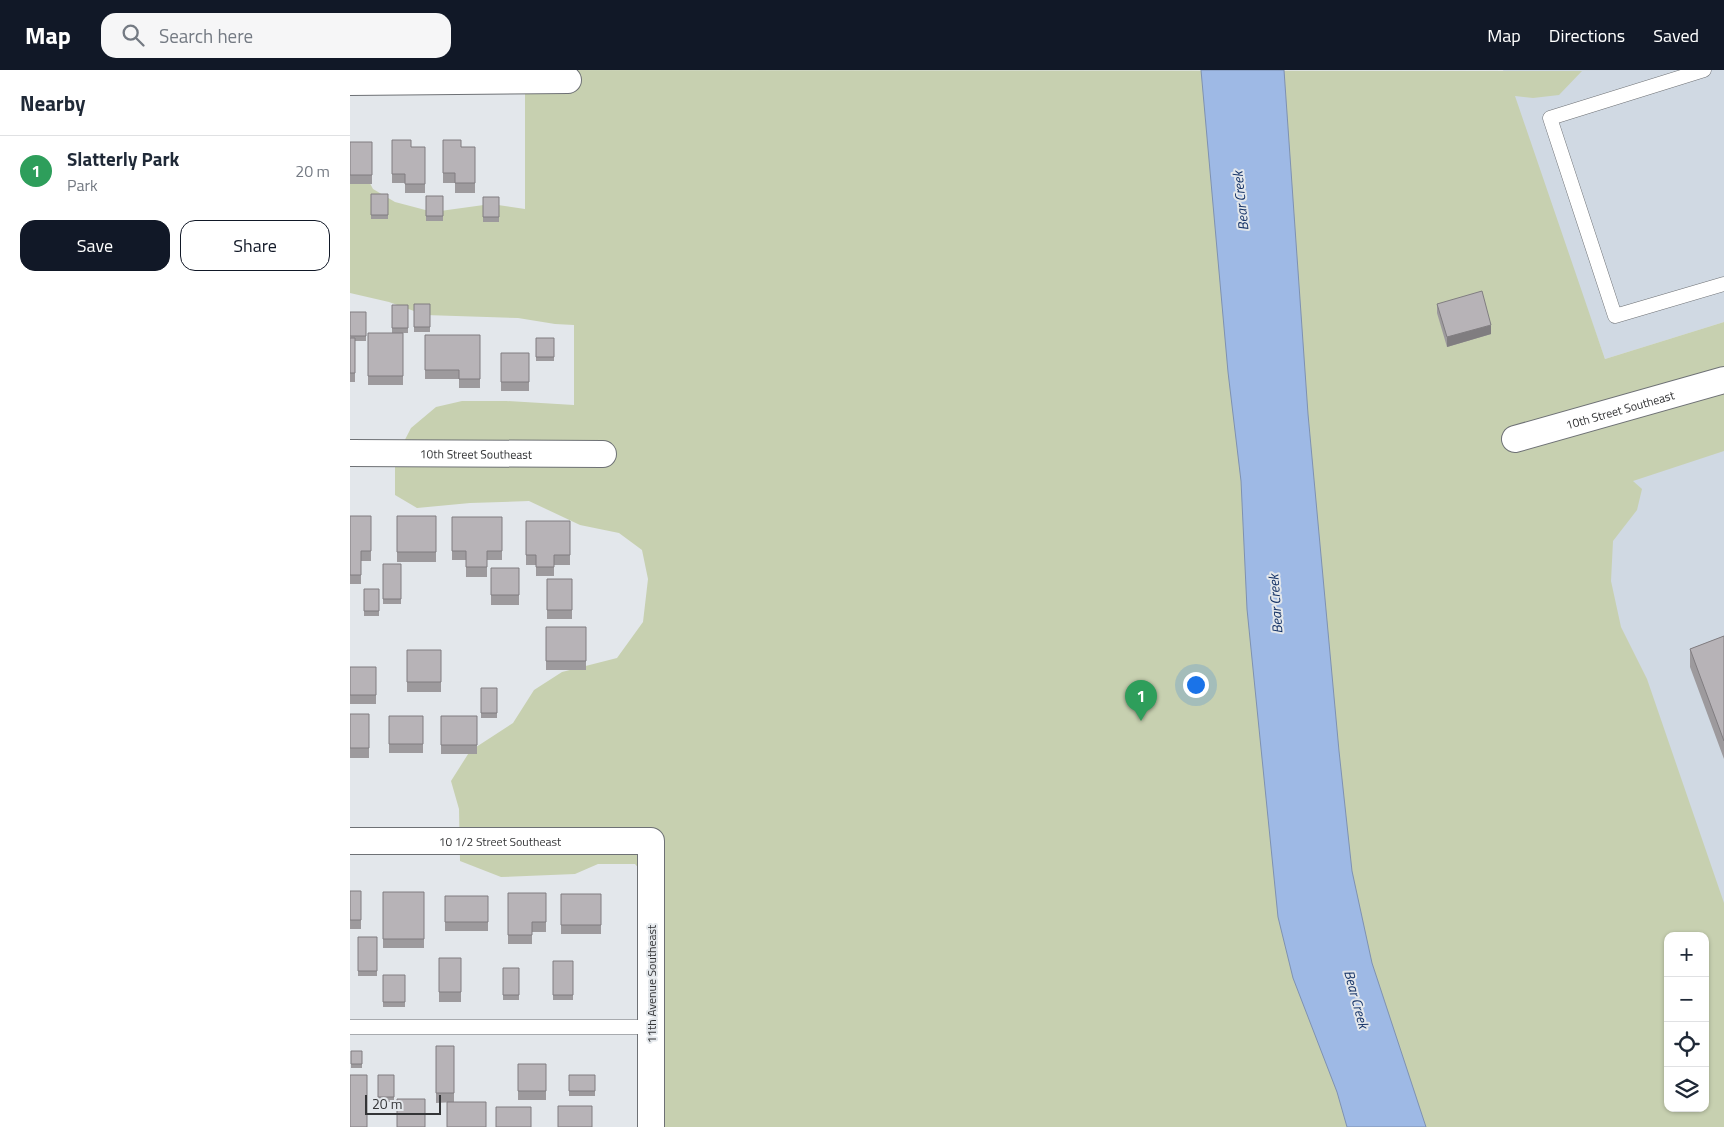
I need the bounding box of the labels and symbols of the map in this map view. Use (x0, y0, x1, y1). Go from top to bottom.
water label: Bear Creek (1226, 169, 1254, 232)
street label: 10th Street Southeast (1563, 385, 1677, 434)
street label: 10th Street Southeast (420, 444, 533, 463)
water label: Bear Creek (1262, 572, 1288, 634)
your location (1183, 672, 1209, 698)
pin: 1 (1125, 680, 1157, 721)
street label: 10 1/2 Street Southeast (439, 832, 562, 851)
street label: 11th Avenue Southeast (642, 924, 661, 1043)
water label: Bear Creek (1339, 968, 1375, 1032)
scale bar (365, 1092, 441, 1115)

